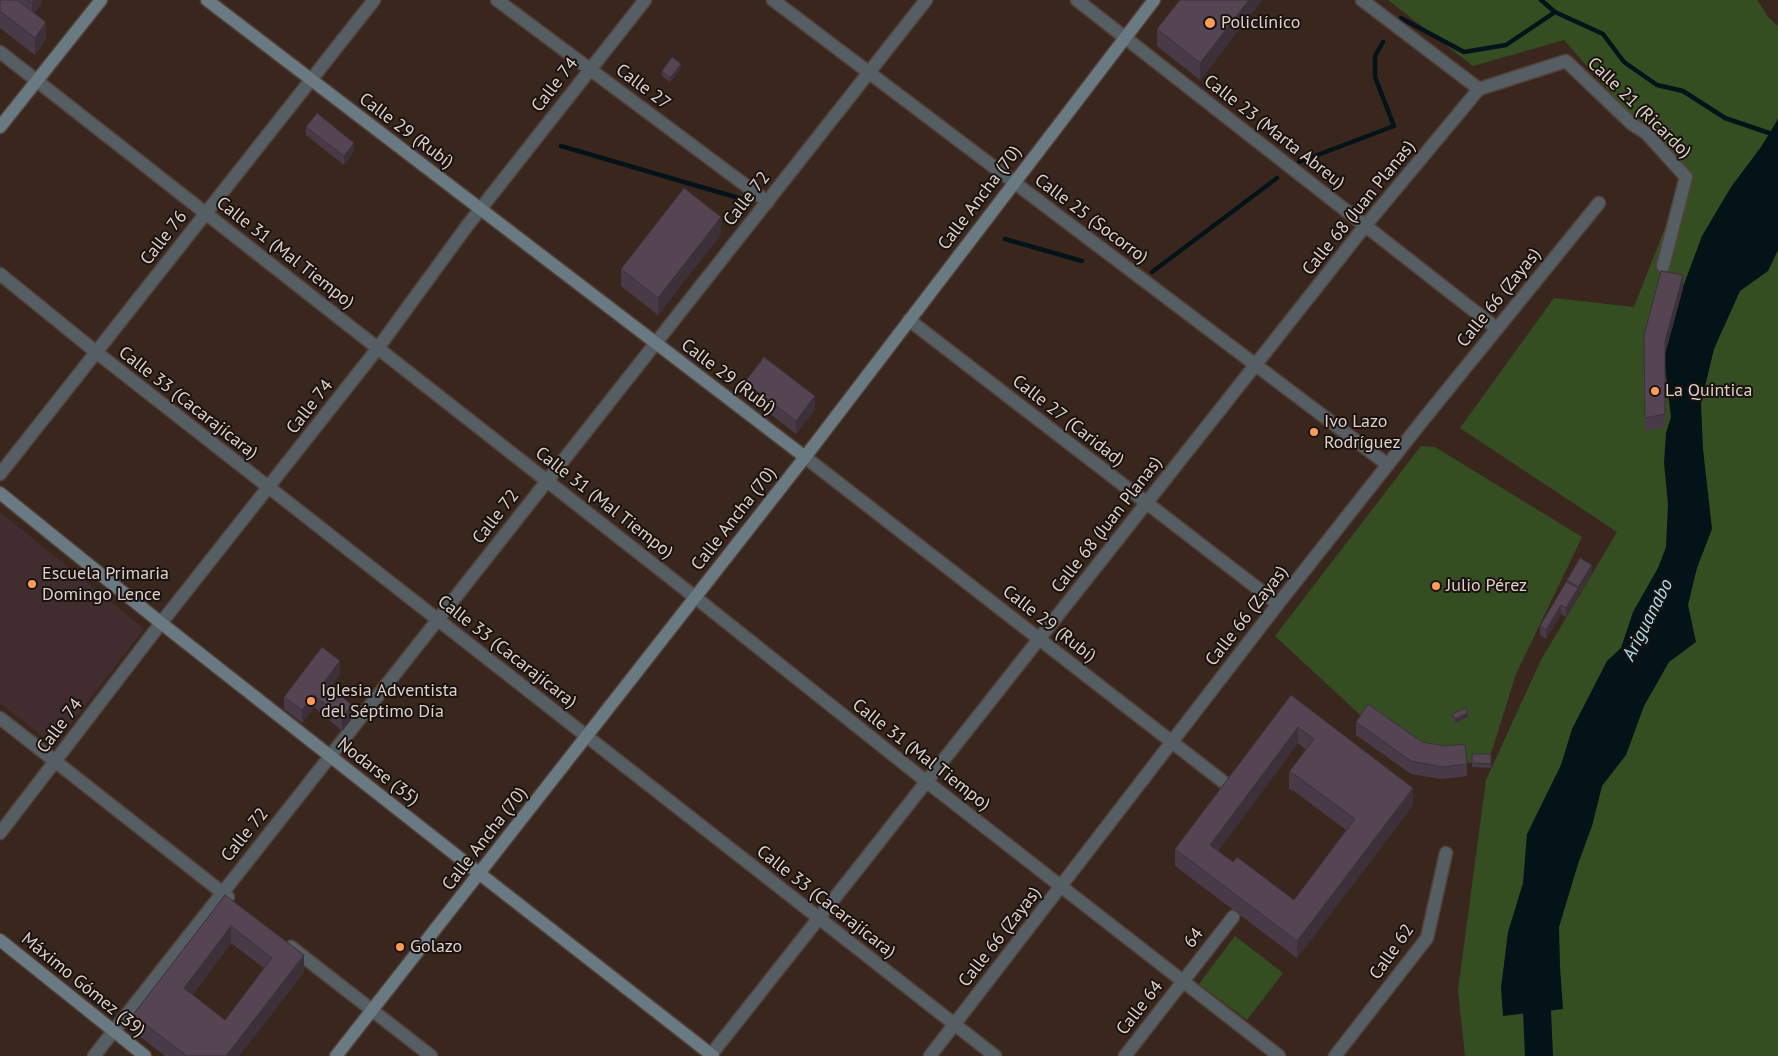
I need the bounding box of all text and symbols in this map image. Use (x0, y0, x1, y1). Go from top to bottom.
place label: Policlínico (1221, 12, 1300, 34)
marker: Policlínico (1203, 16, 1217, 30)
street label: Calle 21 (Ricardo) (1583, 53, 1695, 163)
street label: Calle 74 (527, 54, 583, 116)
street label: Calle 27 (611, 59, 675, 115)
street label: Calle 23 (Marta Abreu) (1199, 70, 1349, 194)
street label: Calle 29 (Rubí) (355, 88, 457, 174)
street label: Calle 68 (Juan Planas) (1298, 136, 1420, 280)
street label: Calle Ancha (70) (934, 142, 1026, 254)
street label: Calle 72 (719, 168, 775, 230)
street label: Calle 25 (Socorro) (1030, 169, 1152, 269)
street label: Calle 31 (Mal Tiempo) (212, 192, 358, 314)
street label: Calle 76 (136, 207, 192, 269)
street label: Calle 66 (Zayas) (1453, 244, 1545, 352)
street label: Calle 29 (Rubí) (677, 334, 779, 420)
street label: Calle 33 (Cacarajícara) (114, 342, 262, 464)
street label: Calle 27 (Caridad) (1008, 371, 1128, 471)
street label: Calle 74 (282, 376, 338, 438)
place label: La Quintica (1665, 380, 1752, 402)
marker: La Quintica (1649, 385, 1661, 397)
place label: Ivo Lazo Rodríguez (1324, 411, 1400, 454)
marker: Ivo Lazo Rodríguez (1308, 426, 1320, 438)
street label: Calle 31 (Mal Tiempo) (531, 442, 677, 564)
street label: Calle 68 (Juan Planas) (1047, 453, 1167, 597)
street label: Calle Ancha (70) (687, 463, 781, 575)
street label: Calle 72 (468, 486, 524, 548)
street label: Calle 66 (Zayas) (1201, 562, 1293, 670)
place label: Escuela Primaria Domingo Lence (42, 563, 169, 606)
place label: Julio Pérez (1446, 575, 1527, 597)
water label: Ariguanabo (1618, 575, 1678, 665)
marker: Escuela Primaria Domingo Lence (26, 578, 38, 590)
marker: Julio Pérez (1430, 580, 1442, 592)
street label: Calle 29 (Rubí) (998, 581, 1100, 667)
street label: Calle 33 (Cacarajícara) (433, 591, 581, 713)
place label: Iglesia Adventista del Séptimo Día (321, 680, 458, 722)
street label: Calle 74 (32, 694, 88, 758)
street label: Calle 31 (Mal Tiempo) (848, 694, 994, 816)
marker: Iglesia Adventista del Séptimo Día (305, 695, 317, 707)
street label: Nodarse (35) (333, 733, 423, 811)
street label: Calle Ancha (70) (438, 783, 532, 895)
street label: Calle 72 (217, 804, 273, 866)
street label: Calle 33 (Cacarajícara) (752, 841, 900, 963)
street label: Calle 66 (Zayas) (954, 883, 1046, 991)
street label: Calle 62 (1365, 920, 1419, 984)
street label: 64 (1179, 924, 1209, 952)
street label: Máximo Gómez (39) (17, 928, 149, 1042)
place label: Golazo (410, 936, 462, 958)
marker: Golazo (394, 941, 406, 953)
street label: Calle 64 (1112, 977, 1168, 1039)

